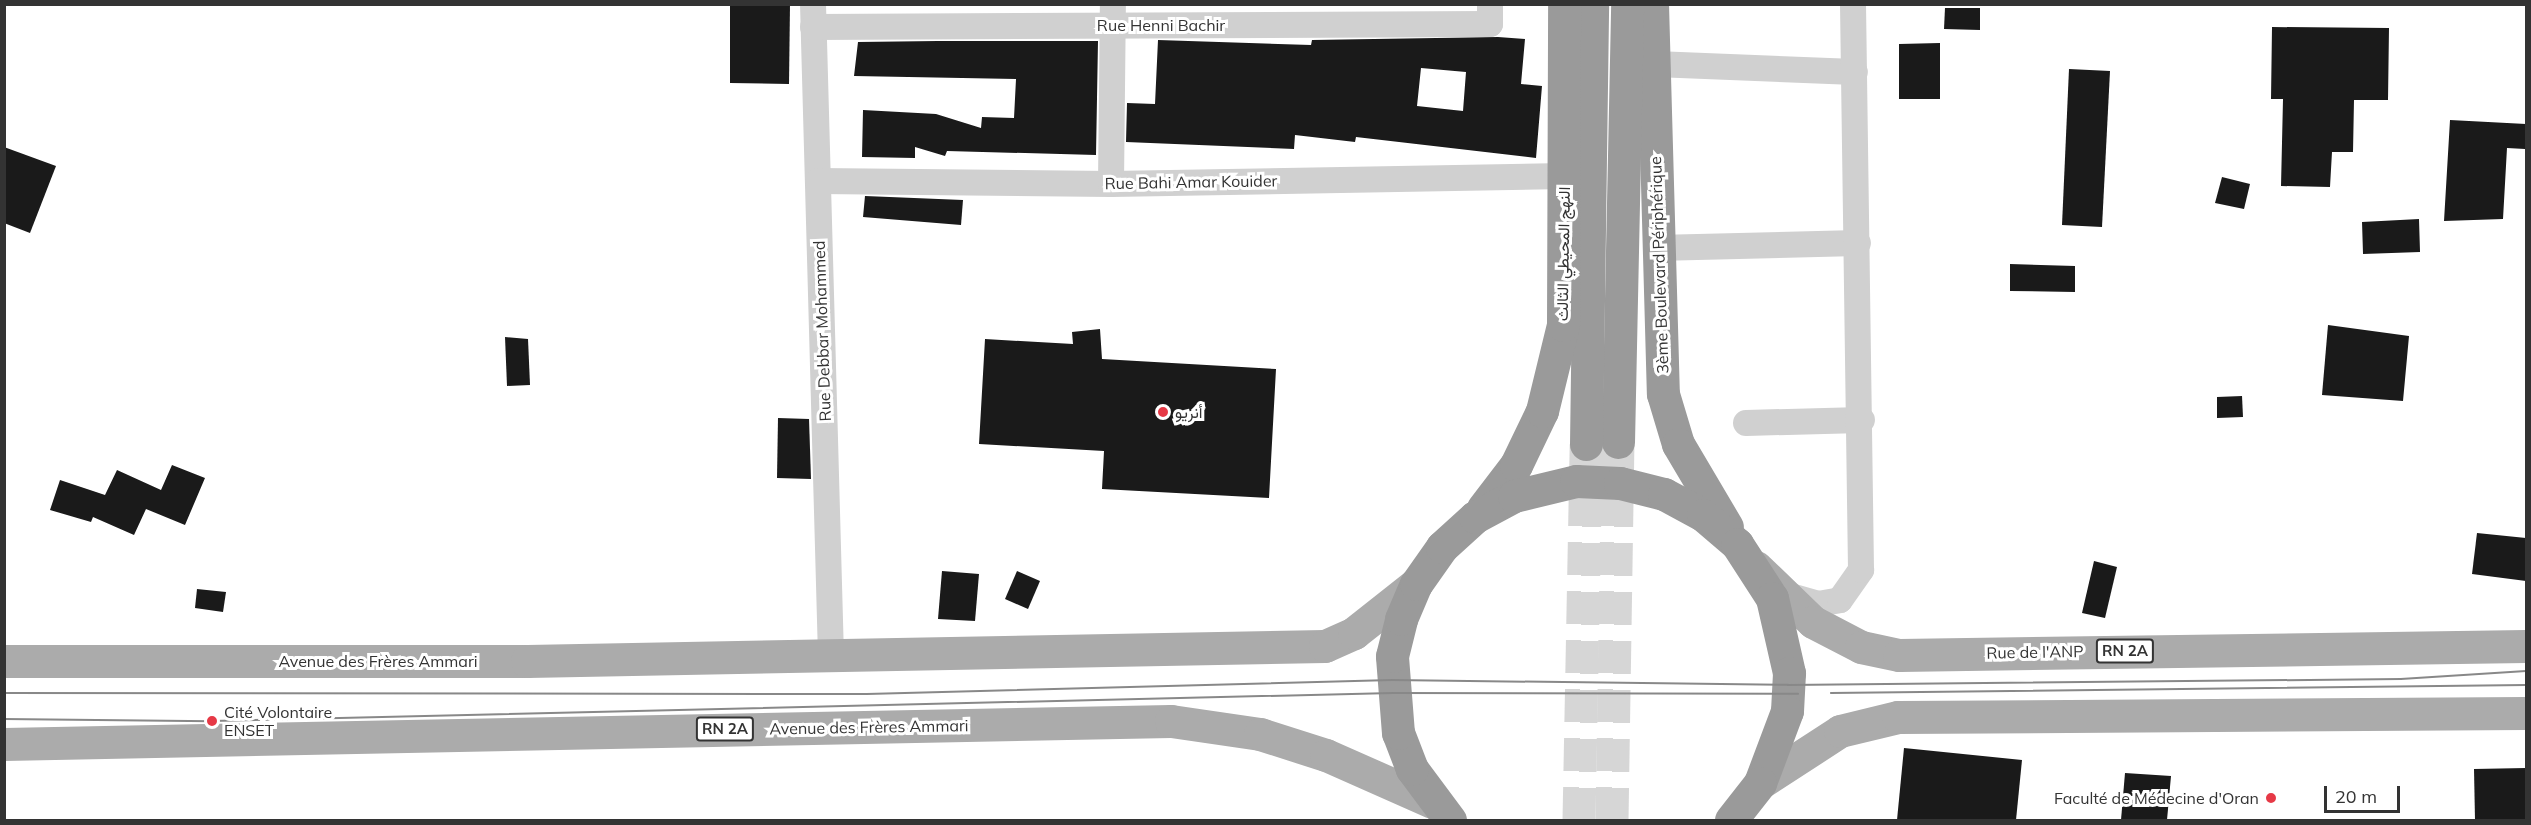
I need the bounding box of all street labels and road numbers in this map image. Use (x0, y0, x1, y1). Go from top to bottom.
street label: Rue Henni Bachir (1097, 15, 1225, 35)
street label: 3ème Boulevard Périphérique (1646, 156, 1672, 374)
street label: Rue Bahi Amar Kouider (1105, 171, 1277, 193)
street label: النهج المحيطي الثالث (1552, 187, 1574, 321)
street label: Rue Debbar Mohammed (809, 240, 835, 422)
road number: RN 2A (2095, 639, 2155, 663)
street label: Rue de l'ANP (1986, 642, 2084, 662)
street label: Avenue des Frères Ammari (278, 651, 478, 671)
street label: Avenue des Frères Ammari (769, 716, 969, 738)
road number: RN 2A (695, 717, 755, 741)

